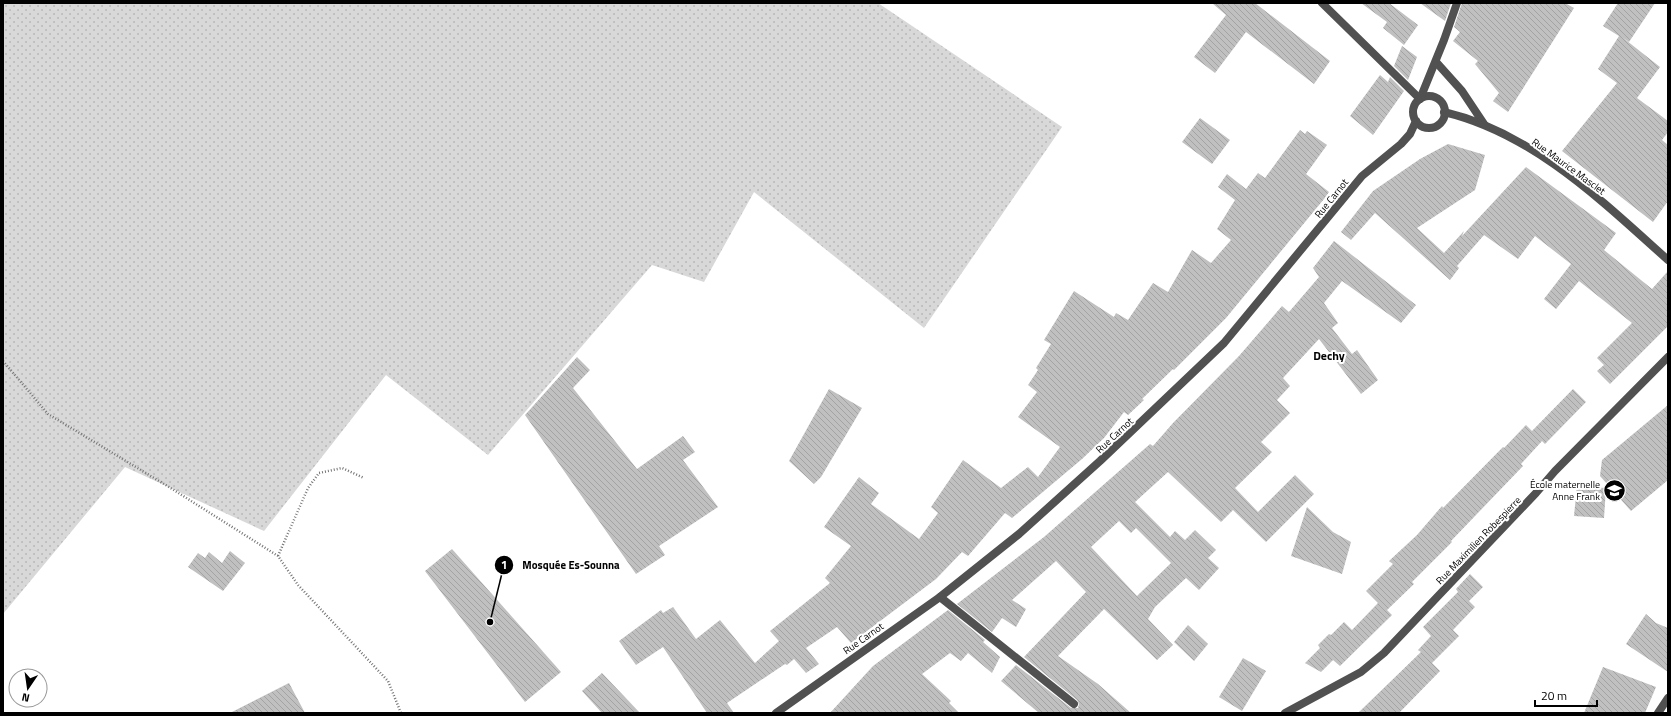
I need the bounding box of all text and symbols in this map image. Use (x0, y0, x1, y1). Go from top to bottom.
street label: Rue Maurice Masclet (1529, 135, 1609, 199)
street label: Rue Carnot (1311, 175, 1352, 221)
district label: Dechy (1313, 346, 1345, 365)
street label: Rue Carnot (1092, 414, 1137, 457)
place label: École maternelle Anne Frank (1530, 477, 1600, 504)
school or university icon: École maternelle Anne Frank (1602, 477, 1628, 503)
street label: Rue Maximilien Robespierre (1432, 493, 1524, 588)
callout: Mosquée Es-Sounna (494, 554, 628, 577)
text: 1 (501, 555, 507, 574)
text: Mosquée Es-Sounna (522, 557, 620, 573)
street label: Rue Carnot (840, 619, 887, 658)
north arrow (8, 668, 48, 708)
scale bar (1535, 682, 1597, 708)
text: 20 m (1541, 686, 1567, 705)
text: N (20, 689, 31, 706)

